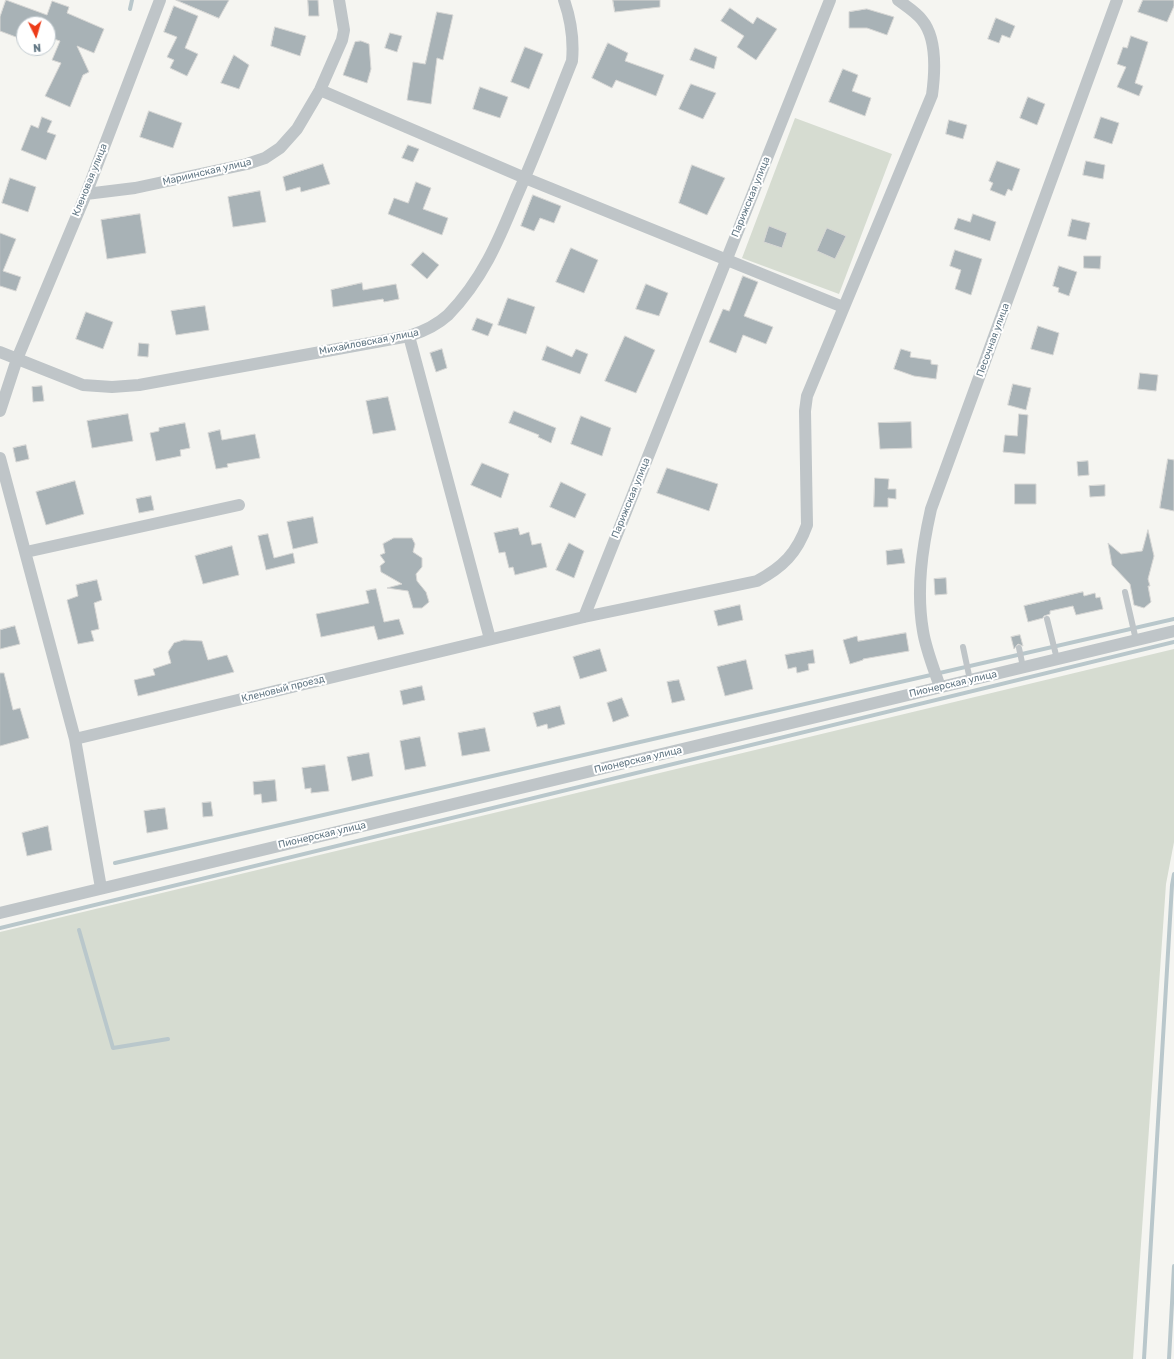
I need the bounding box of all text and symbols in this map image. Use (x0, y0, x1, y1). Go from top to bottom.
north arrow (16, 16, 56, 56)
text: N (32, 41, 42, 54)
street label: Кленовая улица (70, 142, 110, 218)
street label: Парижская улица (729, 155, 773, 239)
street label: Мариинская улица (161, 156, 253, 188)
street label: Песочная улица (974, 301, 1012, 379)
street label: Михайловская улица (318, 326, 420, 358)
street label: Парижская улица (609, 456, 653, 540)
street label: Пионерская улица (908, 668, 998, 700)
street label: Кленовый проезд (240, 673, 326, 705)
street label: Пионерская улица (593, 744, 683, 776)
street label: Пионерская улица (277, 819, 367, 851)

